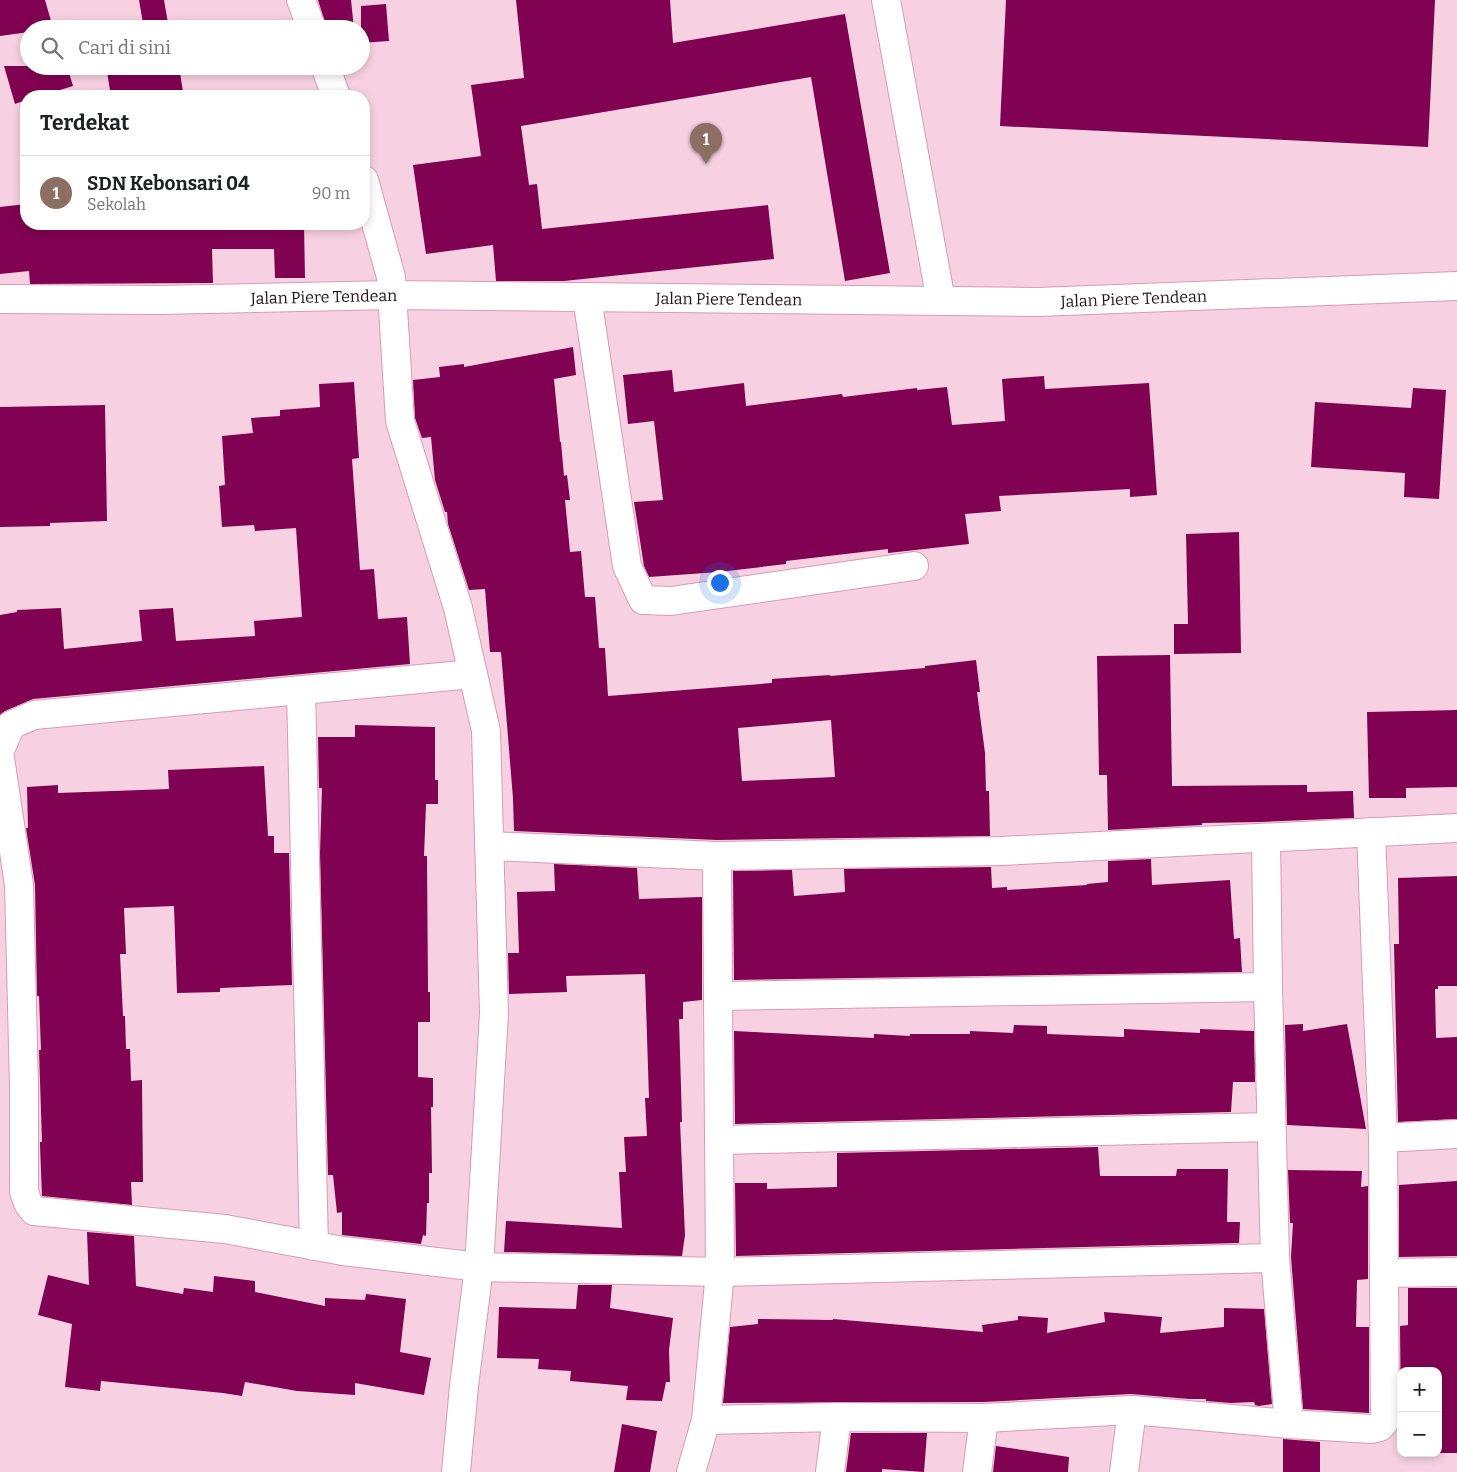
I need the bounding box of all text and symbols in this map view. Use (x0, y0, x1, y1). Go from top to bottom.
search box (20, 20, 370, 75)
icon: search (38, 34, 66, 62)
text: Cari di sini (78, 36, 171, 59)
text: Terdekat (40, 110, 129, 136)
pin: 1 (690, 123, 722, 164)
text: SDN Kebonsari 04 (87, 172, 250, 195)
text: 1 (53, 184, 59, 203)
text: 90 m (312, 184, 350, 203)
text: Sekolah (87, 195, 146, 214)
street label: Jalan Piere Tendean (250, 285, 397, 308)
street label: Jalan Piere Tendean (1059, 286, 1207, 311)
street label: Jalan Piere Tendean (655, 288, 802, 309)
your location (707, 570, 733, 596)
map controls (1397, 1367, 1442, 1457)
button: + (1397, 1367, 1442, 1412)
button: − (1397, 1412, 1442, 1457)

